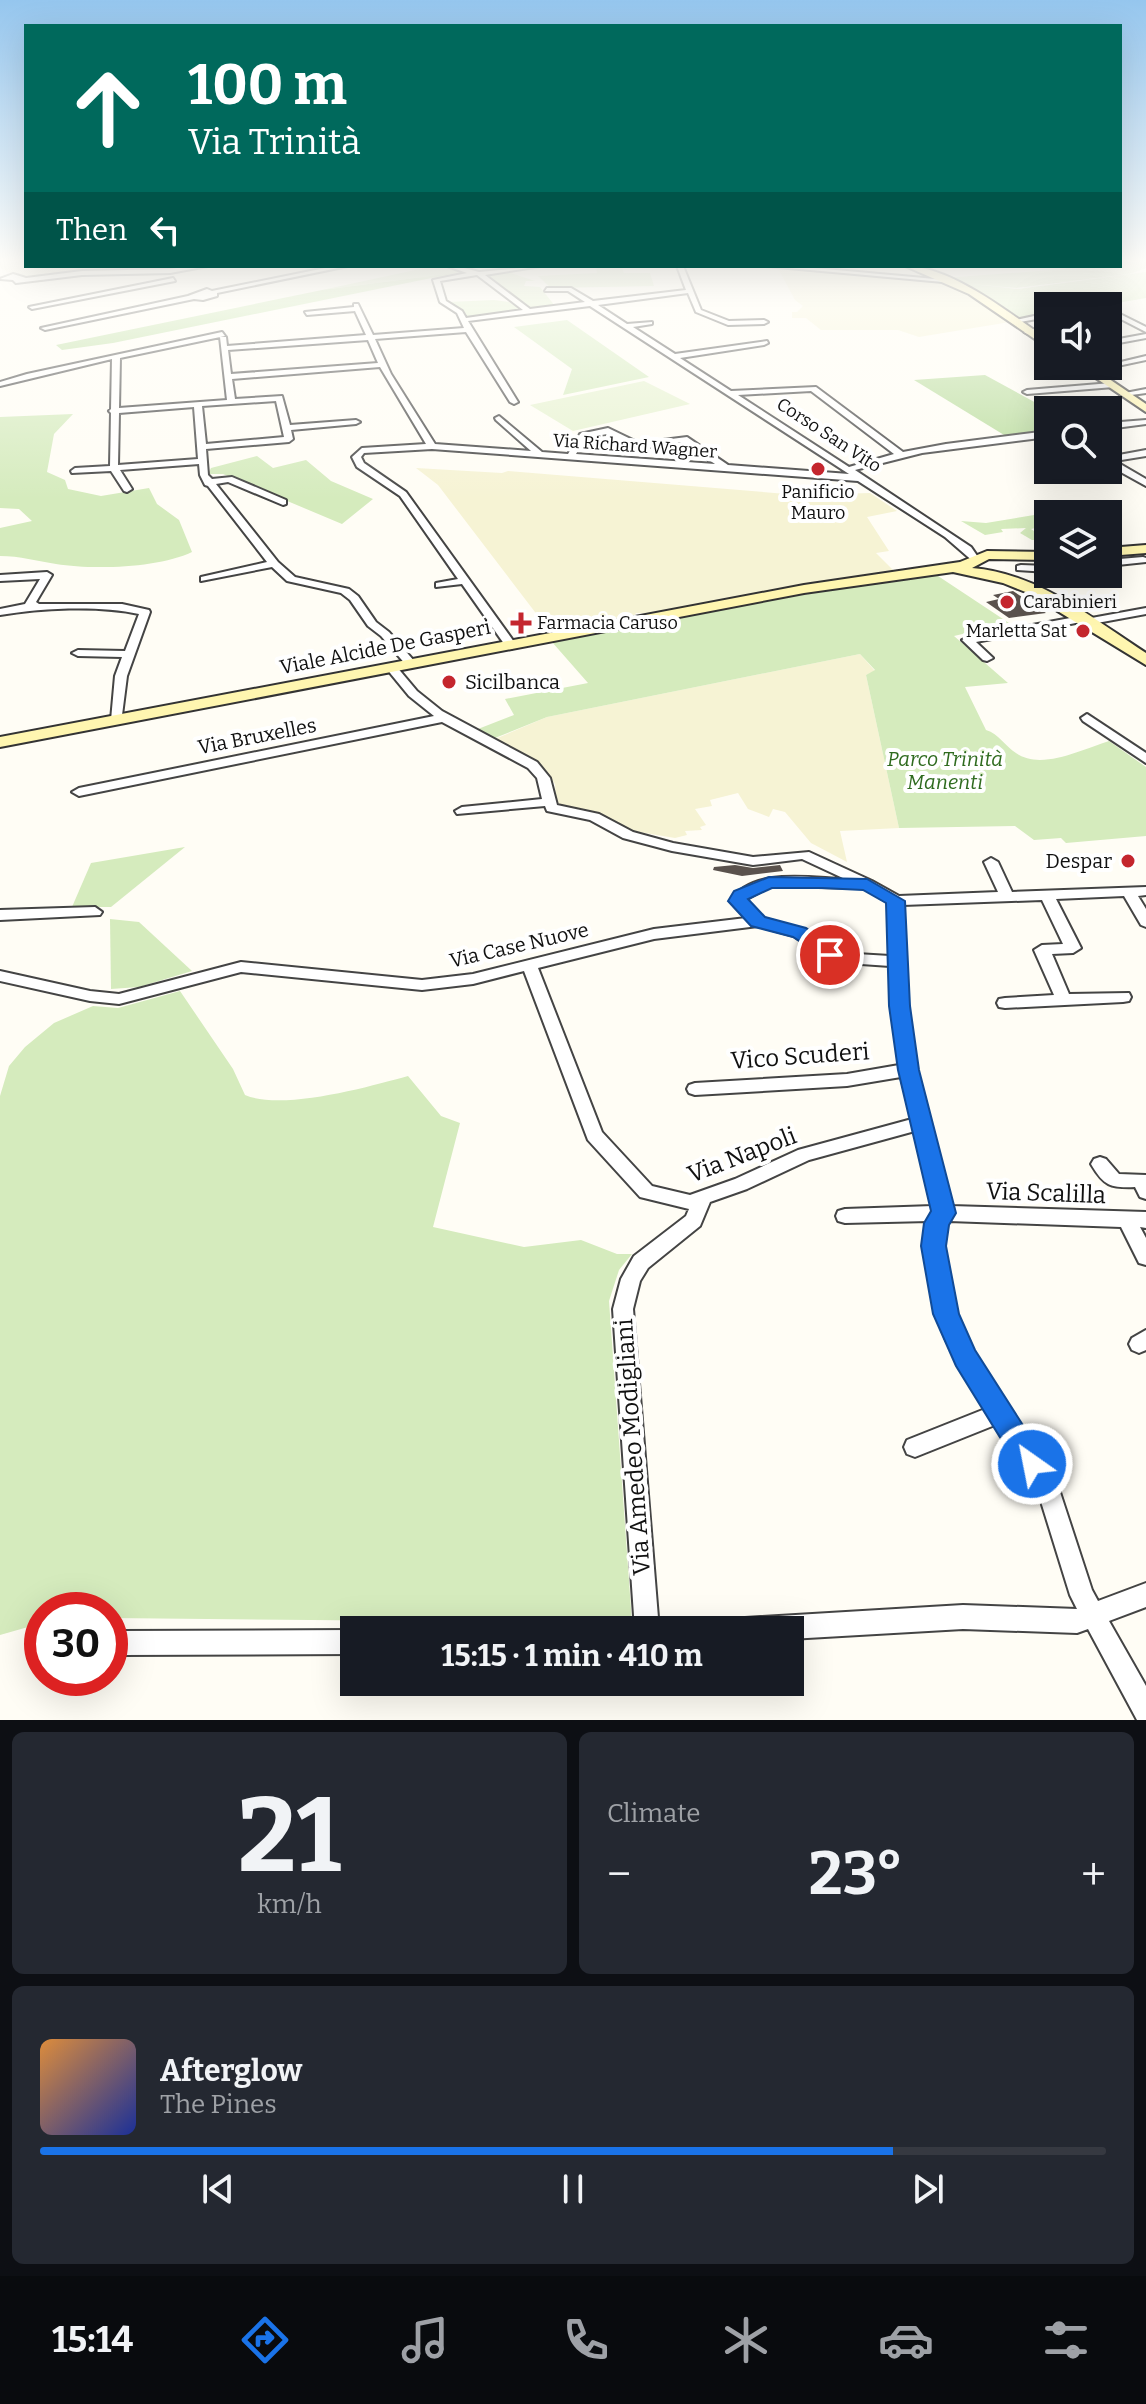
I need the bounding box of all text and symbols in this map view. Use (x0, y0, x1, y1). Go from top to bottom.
text: 100 m (188, 52, 347, 119)
icon: ahead (56, 56, 160, 160)
text: Via Trinità (188, 120, 361, 164)
icon: left (143, 208, 187, 252)
text: Then (56, 212, 127, 248)
map controls (1034, 292, 1122, 588)
button: sound (1034, 292, 1122, 380)
street label: Corso San Vito (772, 393, 886, 477)
button: search (1034, 396, 1122, 484)
street label: Via Richard Wagner (552, 429, 718, 463)
marker: Panificio Mauro (809, 460, 827, 478)
place label: Panificio Mauro (781, 481, 855, 524)
button: layers (1034, 500, 1122, 588)
place label: Carabinieri (1023, 591, 1117, 613)
marker: Carabinieri (998, 593, 1016, 611)
place label: Farmacia Caruso (537, 612, 678, 634)
marker: Farmacia Caruso (512, 614, 530, 632)
street label: Viale Alcide De Gasperi (278, 615, 492, 679)
place label: Marletta Sat (966, 620, 1067, 642)
marker: Marletta Sat (1074, 622, 1092, 640)
place label: Sicilbanca (465, 670, 560, 694)
marker: Sicilbanca (440, 673, 458, 691)
street label: Via Bruxelles (196, 713, 318, 759)
park label: Parco Trinità Manenti (887, 747, 1003, 794)
place label: Despar (1046, 849, 1112, 873)
marker: Despar (1119, 852, 1137, 870)
street label: Via Case Nuove (447, 917, 591, 973)
pin (796, 921, 864, 989)
icon: arrive (808, 933, 852, 977)
street label: Vico Scuderi (730, 1037, 870, 1075)
street label: Via Napoli (684, 1121, 800, 1189)
street label: Via Scalilla (986, 1177, 1106, 1209)
street label: Via Amedeo Modigliani (610, 1318, 656, 1576)
position arrow (990, 1422, 1074, 1506)
speed limit sign: 30 (24, 1592, 128, 1696)
text: 15:15 · 1 min · 410 m (441, 1638, 703, 1674)
text: 21 (238, 1774, 341, 1899)
text: Climate (607, 1798, 701, 1829)
text: 23° (809, 1838, 903, 1910)
text: − (607, 1848, 631, 1901)
text: + (1081, 1848, 1106, 1901)
text: km/h (257, 1889, 322, 1920)
text: Afterglow (160, 2053, 302, 2089)
text: The Pines (160, 2089, 277, 2120)
icon: previous (196, 2167, 240, 2211)
icon: pause (551, 2167, 595, 2211)
icon: next (906, 2167, 950, 2211)
icon: directions (237, 2312, 293, 2368)
icon: music (397, 2312, 453, 2368)
icon: phone (558, 2312, 614, 2368)
icon: climate (718, 2312, 774, 2368)
icon: car (878, 2312, 934, 2368)
icon: filters (1038, 2312, 1094, 2368)
text: 15:14 (52, 2318, 133, 2362)

